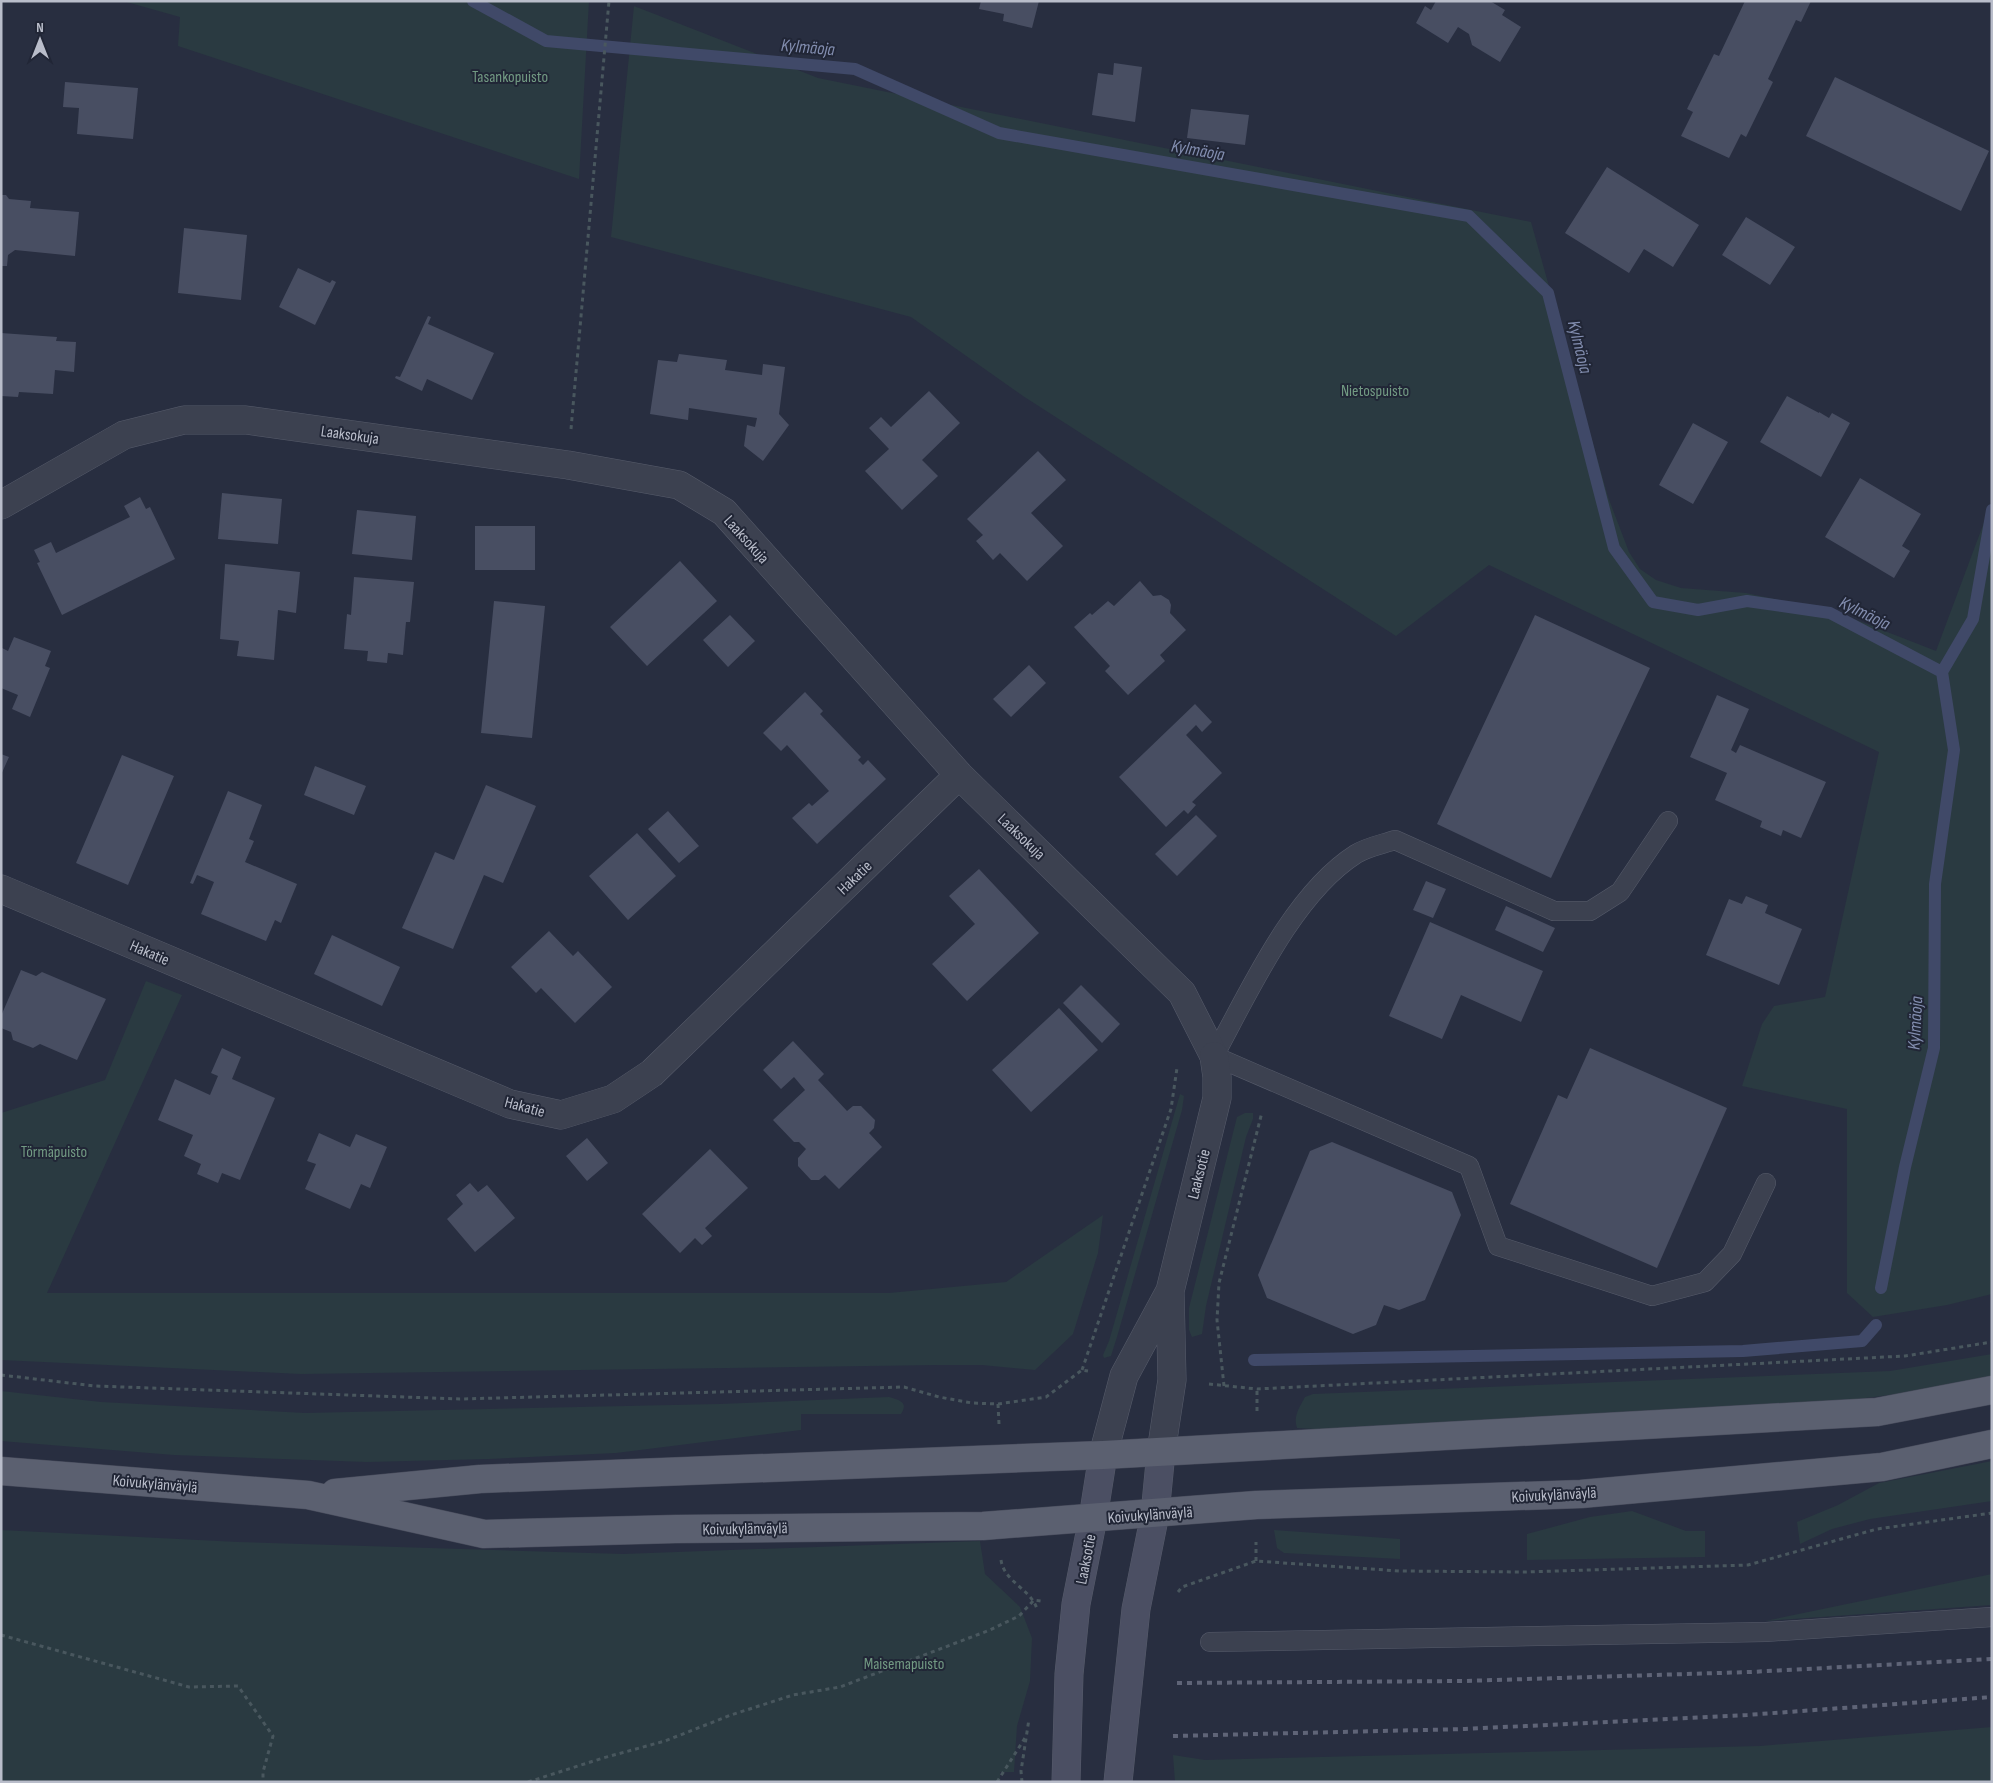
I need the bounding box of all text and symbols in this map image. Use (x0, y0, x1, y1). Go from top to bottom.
north arrow (15, 15, 65, 65)
text: N (36, 19, 44, 36)
water label: Kylmäoja (780, 35, 836, 60)
park label: Tasankopuisto (472, 68, 548, 87)
water label: Kylmäoja (1170, 135, 1227, 166)
water label: Kylmäoja (1563, 318, 1596, 377)
park label: Nietospuisto (1341, 382, 1409, 401)
street label: Laaksokuja (320, 422, 380, 449)
street label: Laaksokuja (719, 512, 772, 568)
water label: Kylmäoja (1836, 592, 1894, 635)
street label: Laaksokuja (993, 810, 1049, 864)
street label: Hakatie (834, 857, 876, 899)
street label: Hakatie (127, 937, 172, 970)
water label: Kylmäoja (1904, 995, 1927, 1051)
street label: Hakatie (502, 1093, 547, 1122)
park label: Törmäpuisto (21, 1143, 87, 1162)
street label: Laaksotie (1184, 1147, 1215, 1201)
street label: Koivukylänväylä (112, 1471, 198, 1498)
street label: Koivukylänväylä (1511, 1484, 1597, 1507)
street label: Koivukylänväylä (1107, 1503, 1193, 1528)
street label: Koivukylänväylä (702, 1519, 788, 1540)
street label: Laaksotie (1072, 1533, 1101, 1586)
park label: Maisemapuisto (864, 1655, 944, 1674)

